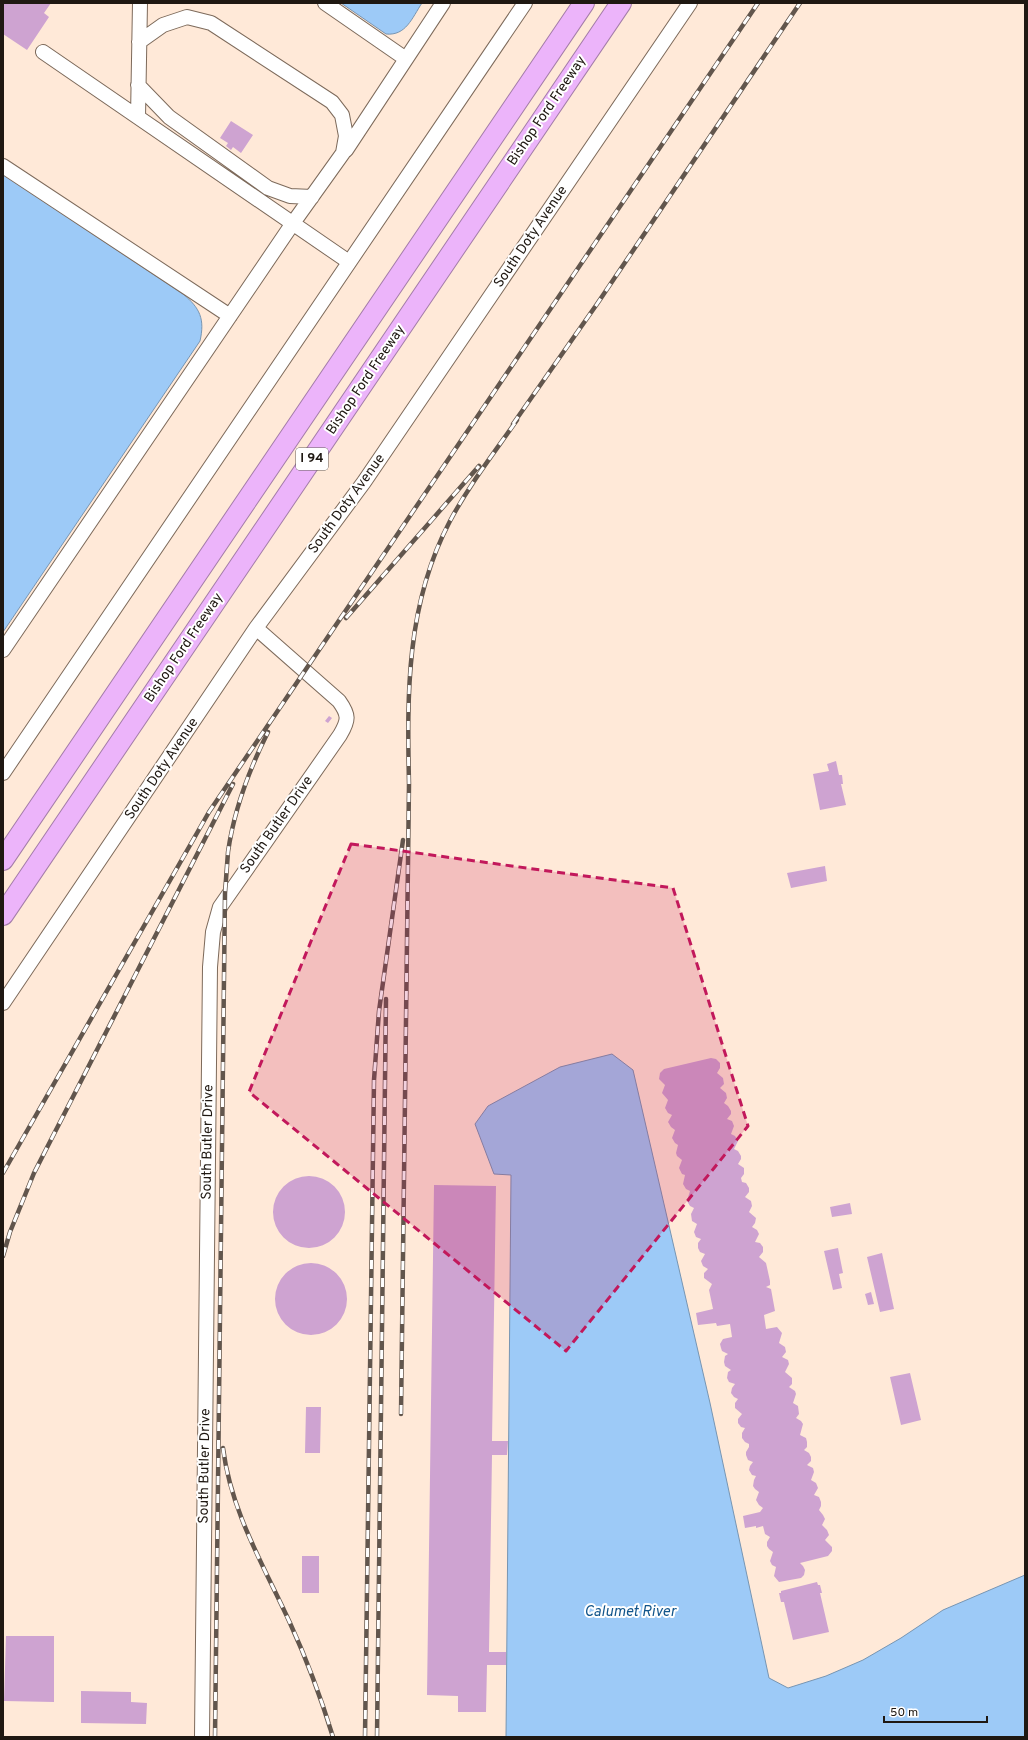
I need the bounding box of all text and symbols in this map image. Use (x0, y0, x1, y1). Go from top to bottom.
street label: Bishop Ford Freeway (504, 53, 590, 169)
street label: South Doty Avenue (491, 183, 571, 291)
street label: Bishop Ford Freeway (323, 322, 409, 438)
road number: I 94 (296, 448, 328, 470)
street label: South Doty Avenue (305, 451, 389, 557)
street label: Bishop Ford Freeway (141, 590, 227, 706)
street label: South Doty Avenue (122, 715, 202, 823)
street label: South Butler Drive (237, 773, 317, 877)
street label: South Butler Drive (198, 1084, 218, 1200)
street label: South Butler Drive (195, 1408, 215, 1524)
water label: Calumet River (584, 1603, 677, 1622)
scale bar (884, 1698, 987, 1724)
text: 50 m (890, 1705, 918, 1721)

